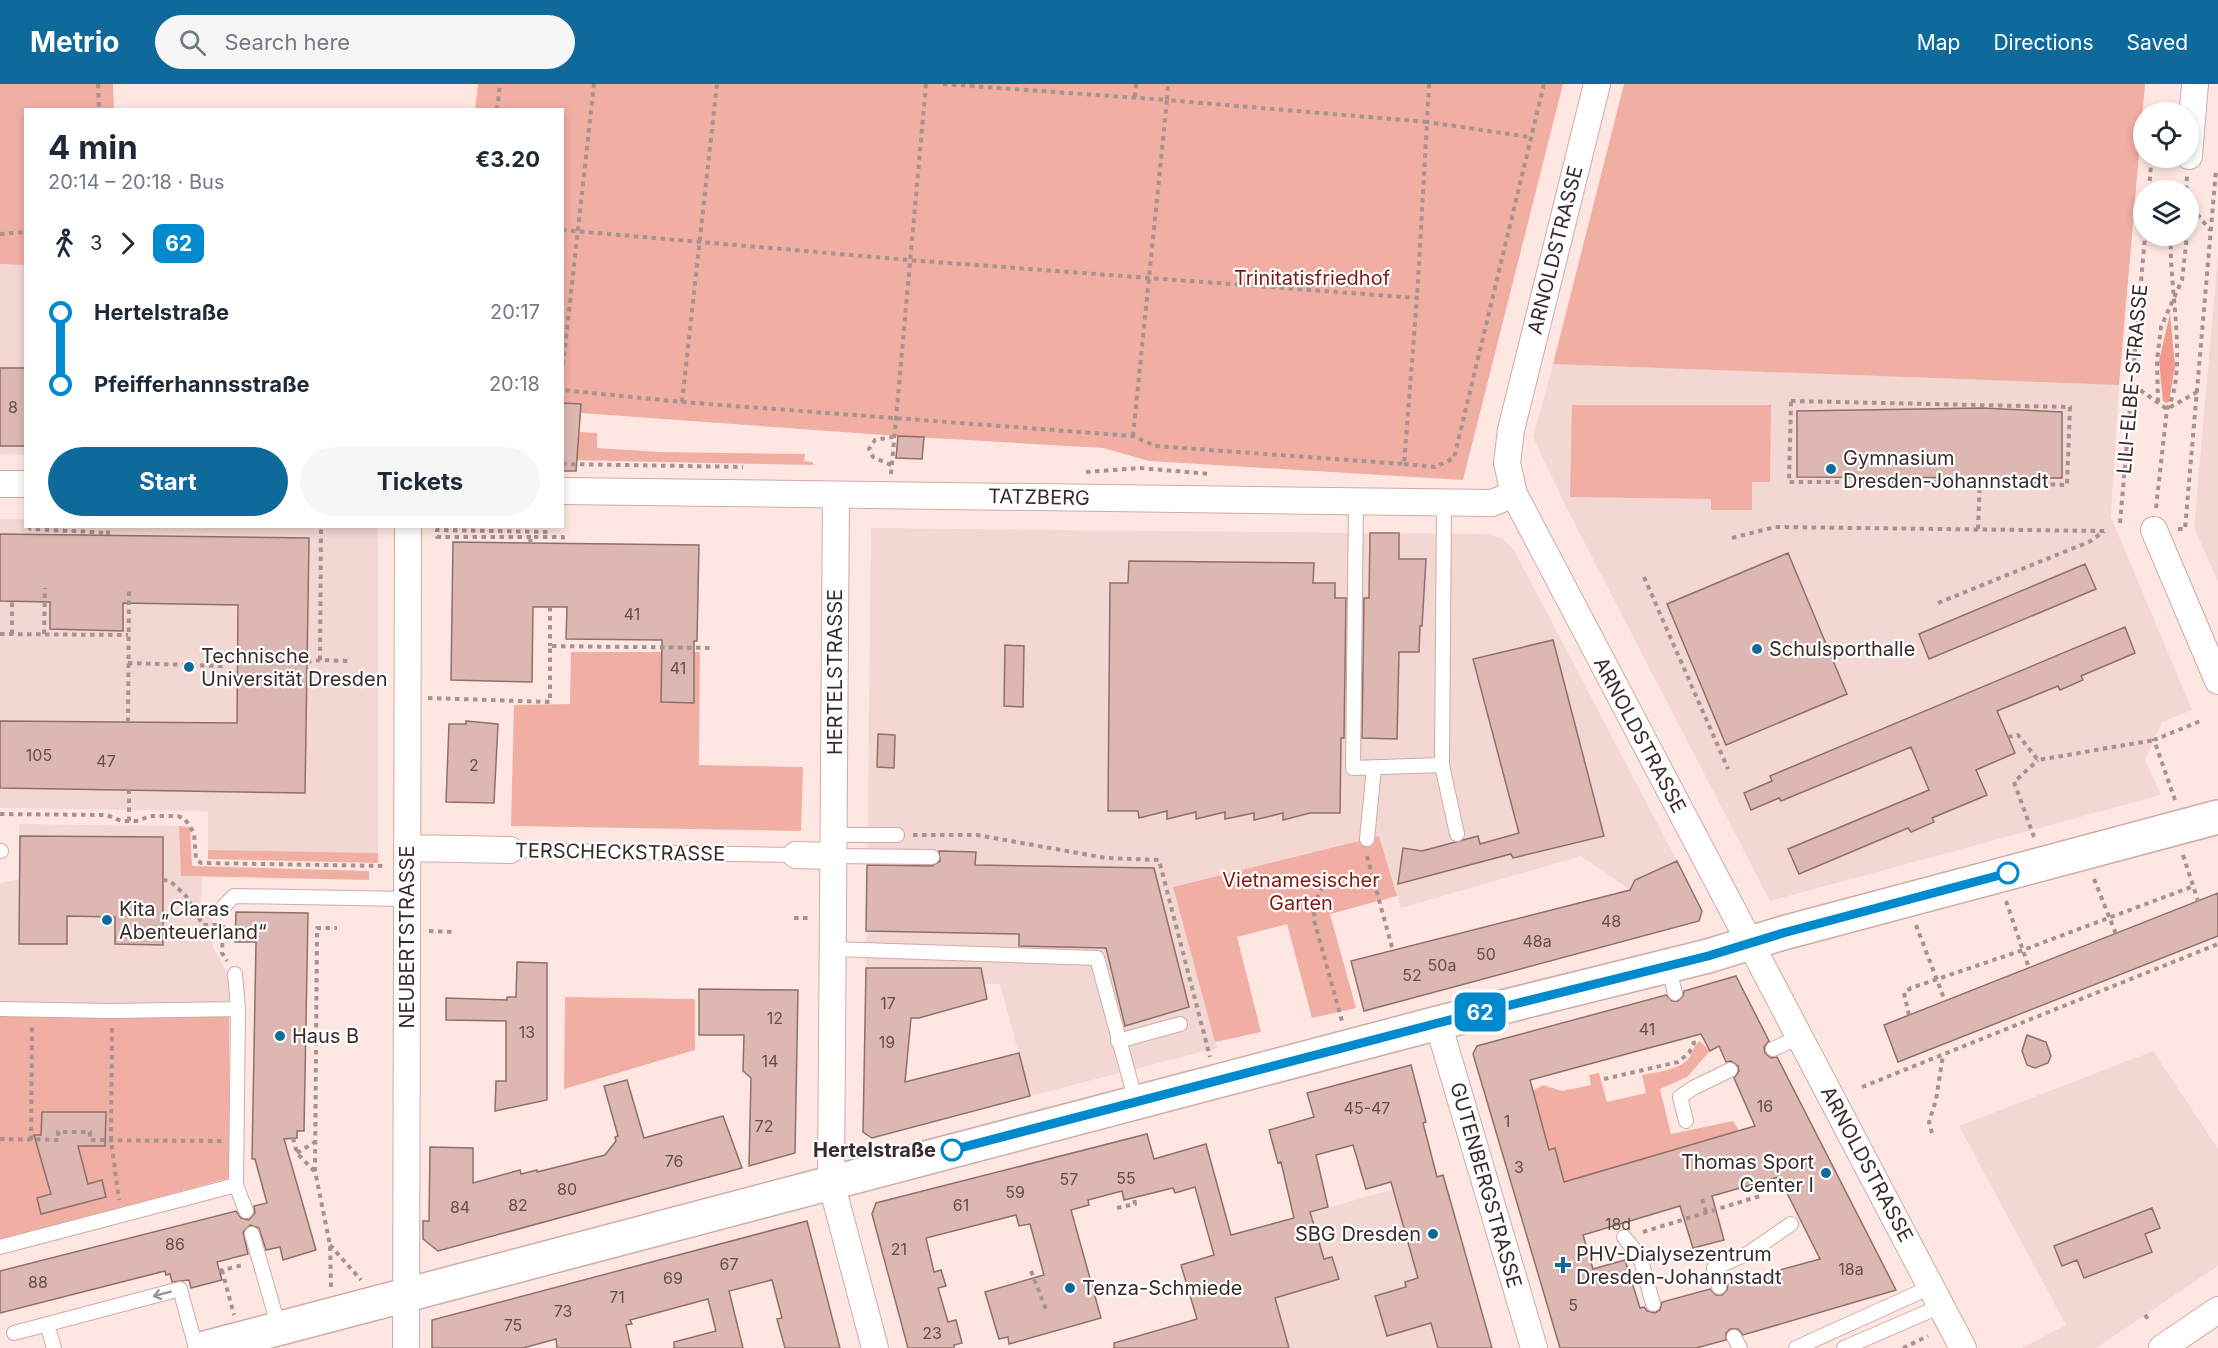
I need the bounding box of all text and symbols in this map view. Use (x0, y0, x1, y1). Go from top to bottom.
search box (155, 15, 575, 69)
text: Metrio (30, 25, 119, 59)
icon: search (176, 26, 209, 59)
text: Search here (224, 29, 350, 55)
text: Map (1917, 30, 1960, 55)
text: Directions (1993, 30, 2094, 55)
text: Saved (2127, 30, 2188, 55)
map controls (2133, 102, 2199, 246)
button: locate (2133, 102, 2199, 168)
text: 4 min (48, 127, 138, 167)
text: €3.20 (475, 146, 540, 172)
street label: ARNOLDSTRASSE (1522, 163, 1588, 337)
text: 20:14 – 20:18 · Bus (48, 170, 224, 194)
button: layers (2133, 180, 2199, 246)
icon: walk (48, 227, 81, 260)
icon: forward (111, 227, 144, 260)
text: 3 (90, 231, 102, 255)
text: 62 (165, 231, 192, 256)
park label: Trinitatisfriedhof (1234, 266, 1391, 290)
street label: LILI-ELBE-STRASSE (2112, 283, 2152, 475)
text: Hertelstraße (94, 299, 229, 325)
text: 20:17 (490, 300, 540, 324)
text: Pfeifferhannsstraße (94, 371, 310, 397)
text: 20:18 (489, 372, 540, 396)
house number: 8 (8, 397, 18, 417)
place label: Gymnasium Dresden-Johannstadt (1843, 446, 2049, 493)
button: Start (48, 447, 288, 516)
button: Tickets (300, 447, 540, 516)
marker: Gymnasium Dresden-Johannstadt (1824, 462, 1838, 476)
street label: TATZBERG (988, 484, 1090, 510)
street label: HERTELSTRASSE (823, 589, 847, 755)
house number: 41 (624, 604, 640, 624)
place label: Schulsporthalle (1769, 637, 1915, 661)
marker: Schulsporthalle (1750, 642, 1764, 656)
place label: Technische Universität Dresden (201, 644, 388, 691)
street label: ARNOLDSTRASSE (1589, 653, 1691, 817)
house number: 41 (670, 658, 686, 678)
marker: Technische Universität Dresden (182, 660, 196, 674)
house number: 105 (26, 745, 52, 765)
house number: 47 (96, 751, 116, 771)
house number: 2 (469, 755, 479, 775)
street label: TERSCHECKSTRASSE (515, 838, 725, 866)
street label: NEUBERTSTRASSE (395, 846, 419, 1028)
unlabelled marker (1997, 862, 2019, 884)
park label: Vietnamesischer Garten (1222, 868, 1380, 915)
place label: Kita „Claras Abenteuerland“ (119, 897, 267, 944)
house number: 48 (1601, 911, 1621, 931)
marker: Kita „Claras Abenteuerland“ (100, 913, 114, 927)
house number: 48a (1522, 931, 1552, 951)
house number: 50 (1476, 944, 1496, 964)
house number: 50a (1428, 955, 1456, 975)
house number: 52 (1402, 965, 1422, 985)
line badge: 62 (1453, 992, 1507, 1032)
house number: 17 (880, 993, 896, 1013)
text: 62 (1467, 1000, 1493, 1025)
house number: 12 (767, 1008, 783, 1028)
house number: 41 (1639, 1019, 1655, 1039)
house number: 13 (519, 1022, 535, 1042)
place label: Haus B (292, 1024, 359, 1048)
marker: Haus B (273, 1029, 287, 1043)
house number: 19 (879, 1032, 895, 1052)
house number: 14 (762, 1051, 778, 1071)
street label: GUTENBERGSTRASSE (1445, 1079, 1527, 1291)
street label: ARNOLDSTRASSE (1816, 1082, 1918, 1246)
house number: 16 (1757, 1096, 1773, 1116)
house number: 45-47 (1344, 1098, 1390, 1118)
house number: 1 (1504, 1111, 1510, 1131)
house number: 72 (755, 1116, 773, 1136)
place label: Hertelstraße (813, 1138, 936, 1162)
marker: Hertelstraße (941, 1139, 963, 1161)
place label: Thomas Sport Center I (1681, 1150, 1814, 1197)
house number: 76 (665, 1151, 683, 1171)
house number: 3 (1514, 1157, 1524, 1177)
marker: Thomas Sport Center I (1819, 1166, 1833, 1180)
house number: 55 (1116, 1168, 1136, 1188)
house number: 57 (1060, 1169, 1078, 1189)
house number: 80 (557, 1179, 577, 1199)
house number: 59 (1005, 1182, 1025, 1202)
house number: 82 (508, 1195, 528, 1215)
house number: 61 (953, 1195, 969, 1215)
house number: 84 (450, 1197, 470, 1217)
house number: 18d (1605, 1214, 1631, 1234)
place label: SBG Dresden (1295, 1222, 1421, 1246)
marker: SBG Dresden (1426, 1227, 1440, 1241)
house number: 86 (165, 1234, 185, 1254)
house number: 21 (891, 1239, 907, 1259)
place label: PHV-Dialysezentrum Dresden-Johannstadt (1576, 1242, 1782, 1289)
house number: 67 (720, 1254, 738, 1274)
marker: PHV-Dialysezentrum Dresden-Johannstadt (1554, 1256, 1572, 1274)
house number: 18a (1838, 1259, 1864, 1279)
house number: 69 (663, 1268, 683, 1288)
house number: 88 (28, 1272, 48, 1292)
place label: Tenza-Schmiede (1082, 1276, 1242, 1300)
marker: Tenza-Schmiede (1063, 1281, 1077, 1295)
house number: 71 (609, 1287, 625, 1307)
one-way arrow (153, 1288, 172, 1300)
house number: 5 (1568, 1295, 1578, 1315)
house number: 73 (554, 1301, 572, 1321)
house number: 75 (504, 1315, 522, 1335)
house number: 23 (922, 1323, 942, 1343)

